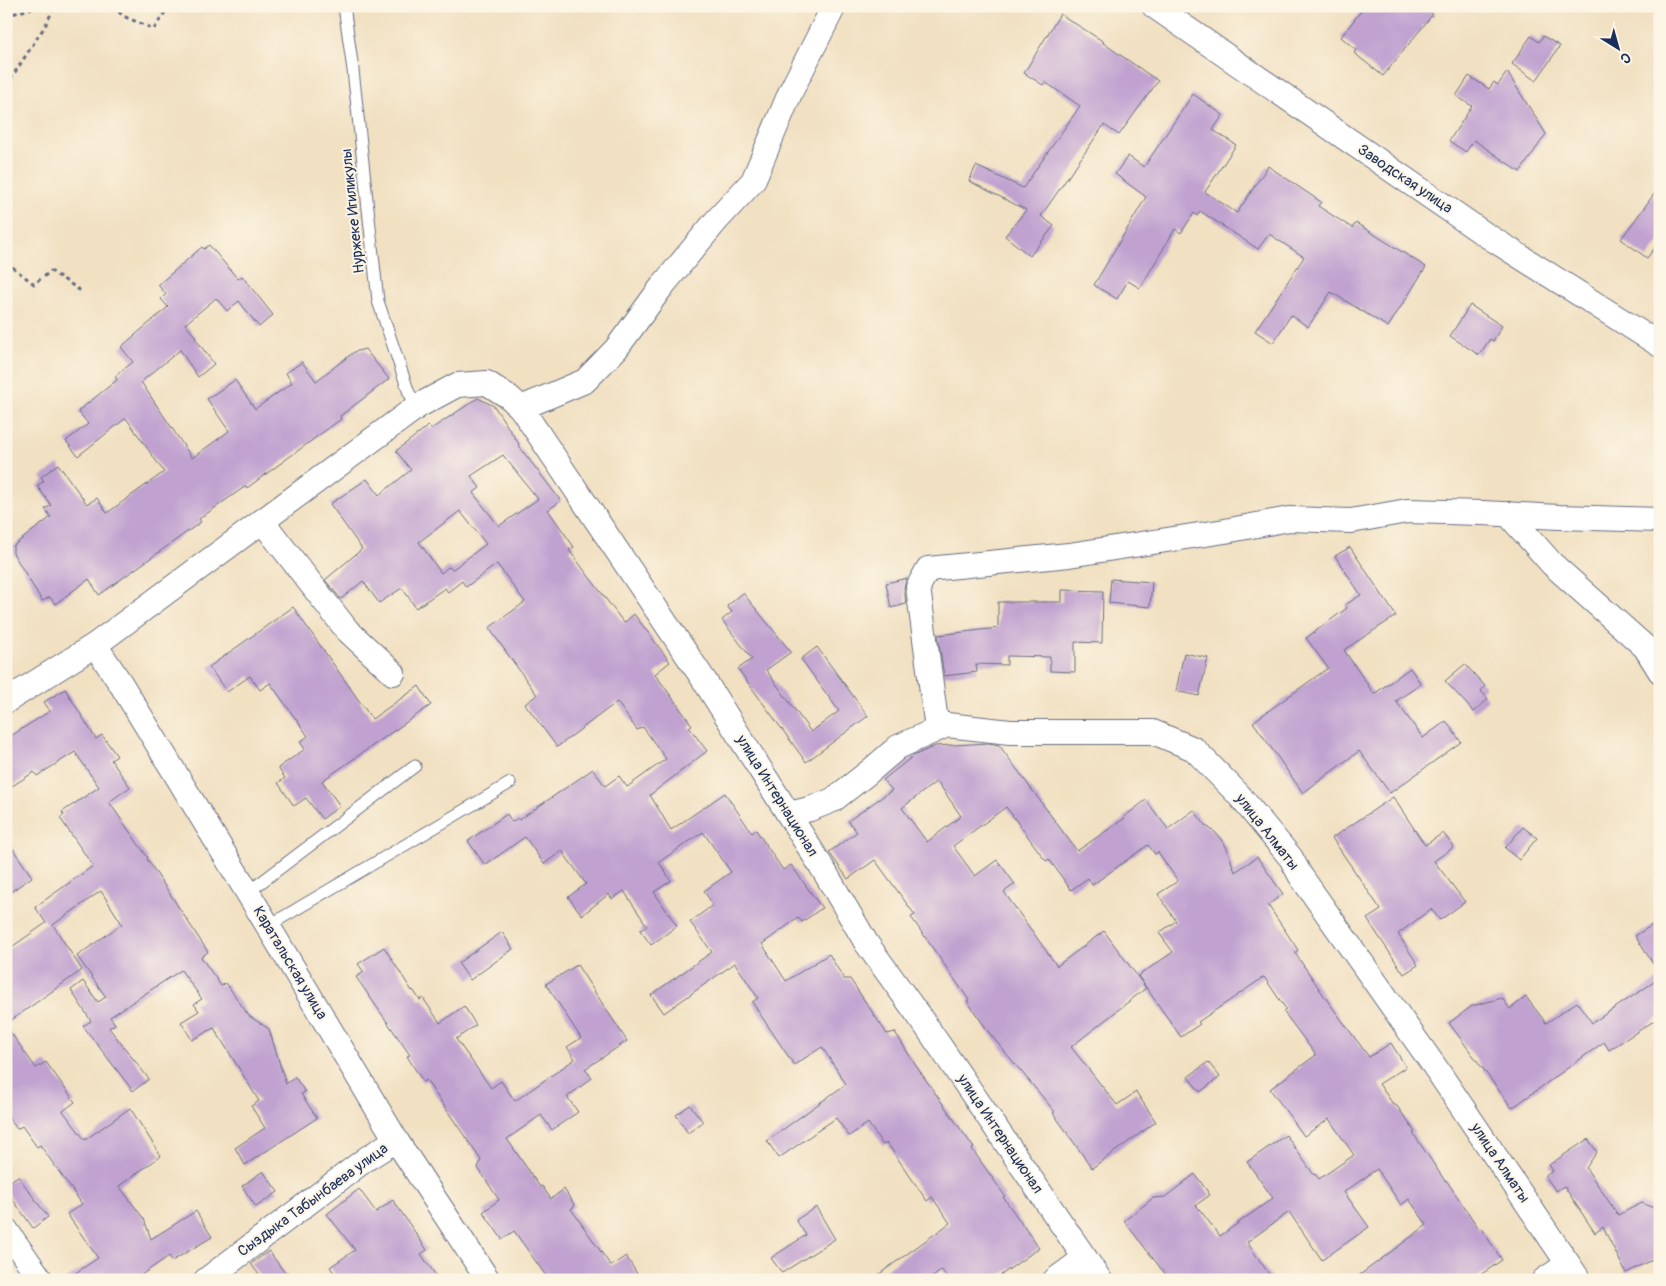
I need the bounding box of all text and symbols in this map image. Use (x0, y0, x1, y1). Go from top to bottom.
north arrow (1594, 22, 1644, 72)
text: С (1617, 49, 1634, 68)
street label: Заводская улица (1354, 140, 1456, 218)
street label: Нуржеке Игиликулы (337, 148, 369, 274)
street label: улица Интернационал (731, 731, 822, 860)
street label: улица Алматы (1230, 789, 1303, 874)
street label: Каратальская улица (249, 903, 331, 1023)
street label: улица Интернационал (952, 1070, 1047, 1197)
street label: улица Алматы (1466, 1119, 1534, 1207)
street label: Сыздыка Табынбаева улица (234, 1139, 392, 1261)

